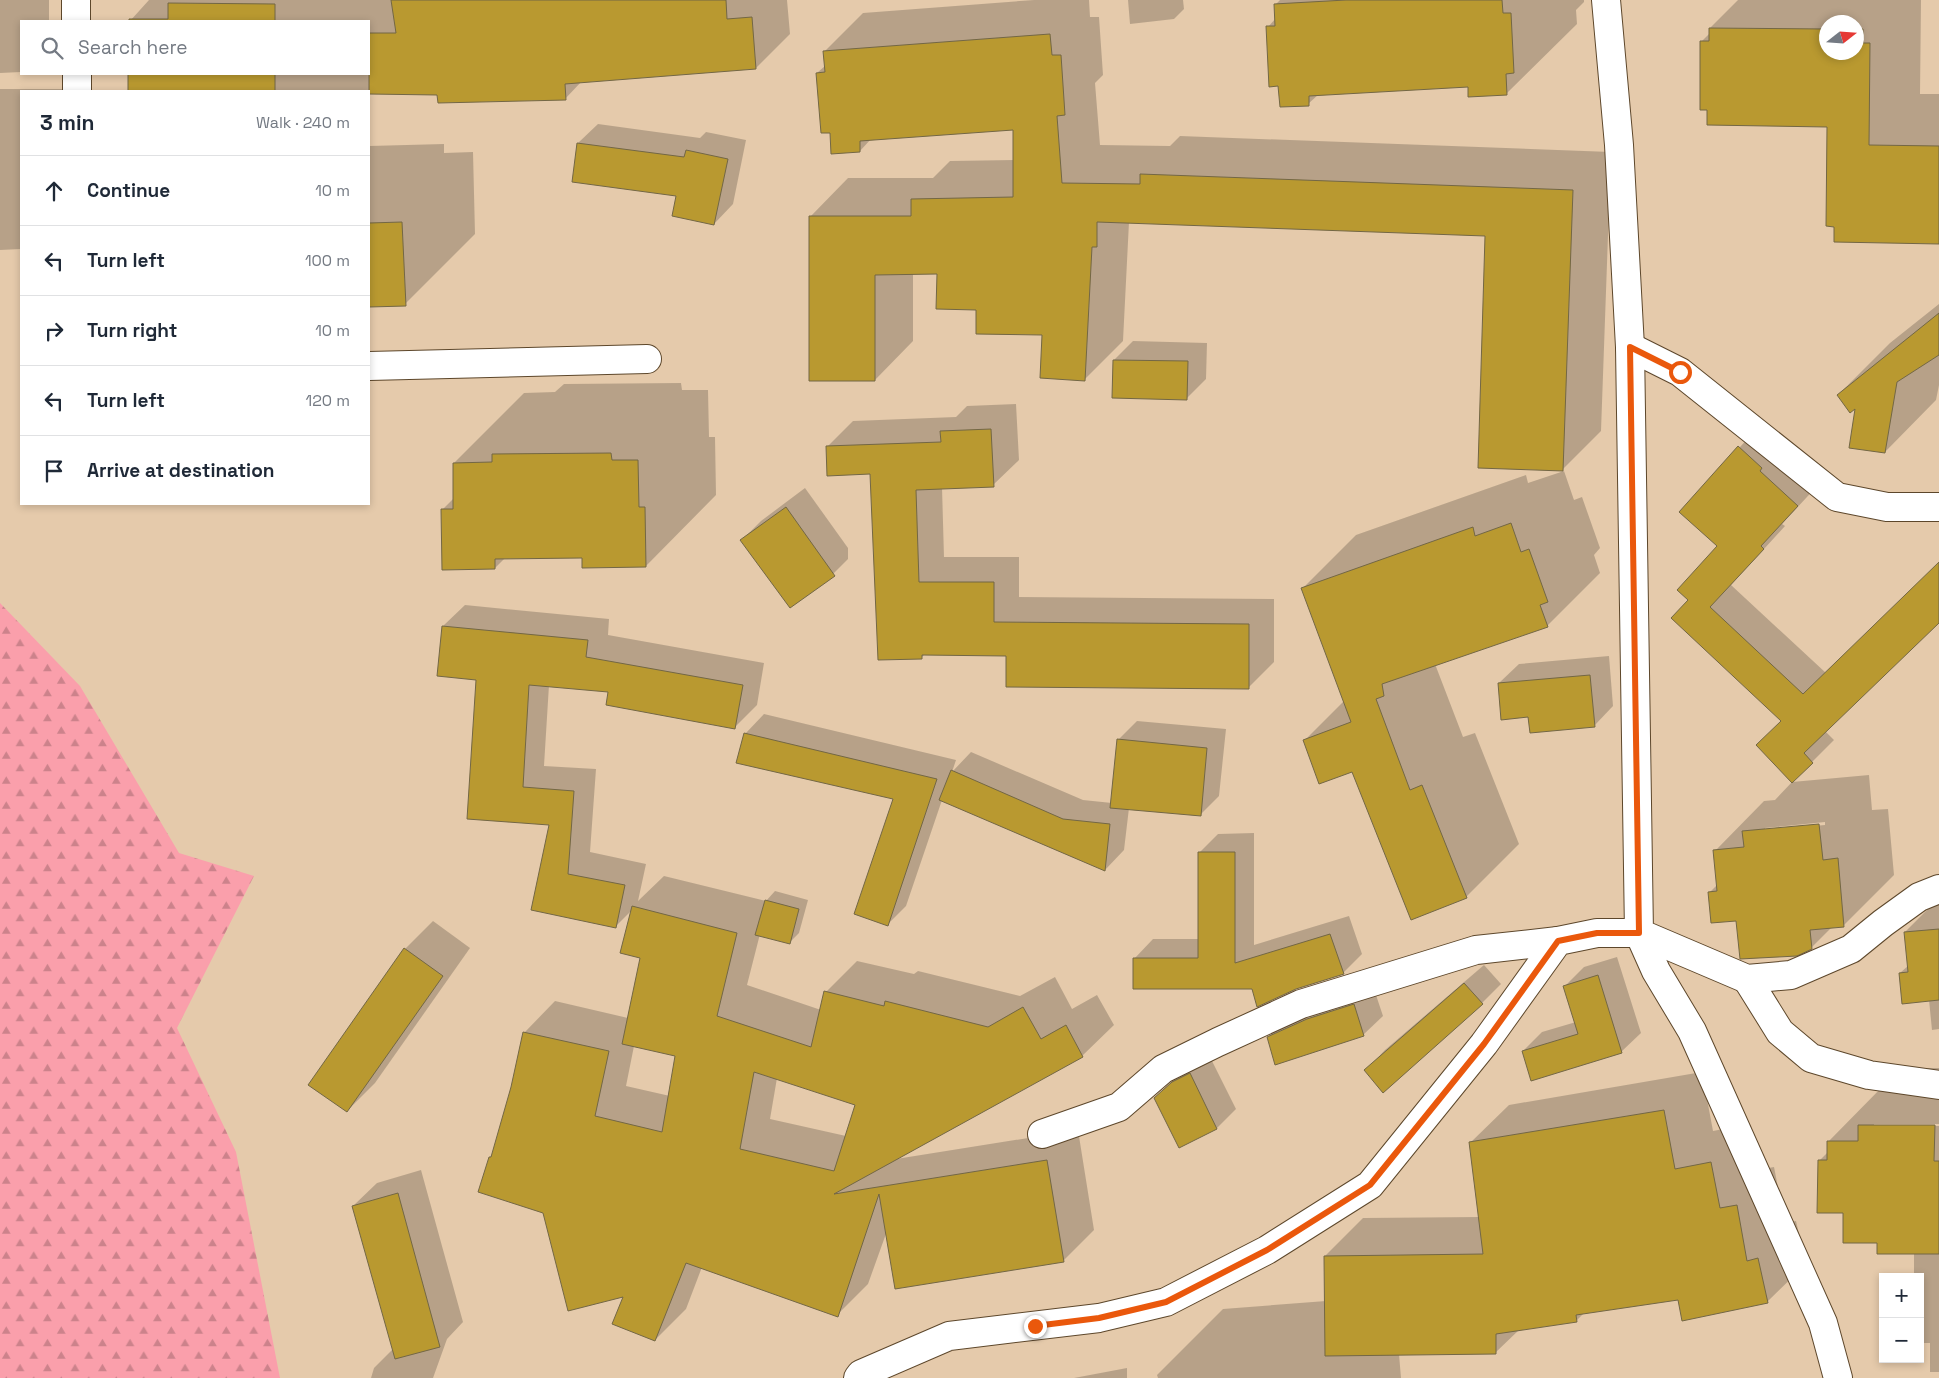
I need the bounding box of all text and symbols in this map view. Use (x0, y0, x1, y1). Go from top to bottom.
north arrow (1819, 15, 1864, 60)
search box (20, 20, 370, 75)
icon: search (38, 34, 66, 62)
text: Search here (78, 35, 188, 60)
text: 3 min (40, 109, 95, 136)
text: Walk · 240 m (256, 112, 350, 133)
icon: ahead (40, 177, 68, 205)
text: Continue (87, 178, 170, 203)
text: 10 m (315, 180, 350, 201)
icon: left (40, 247, 68, 275)
text: Turn left (87, 248, 165, 273)
text: 100 m (305, 250, 350, 271)
icon: right (40, 317, 68, 345)
text: Turn right (87, 318, 177, 343)
text: 10 m (315, 320, 350, 341)
route start (1669, 361, 1692, 384)
icon: left (40, 387, 68, 415)
text: Turn left (87, 388, 165, 413)
text: 120 m (306, 390, 350, 411)
icon: arrive (40, 457, 68, 485)
text: Arrive at destination (87, 458, 275, 483)
map controls (1879, 1273, 1924, 1363)
button: + (1879, 1273, 1924, 1318)
route end (1024, 1315, 1047, 1338)
button: − (1879, 1318, 1924, 1363)

